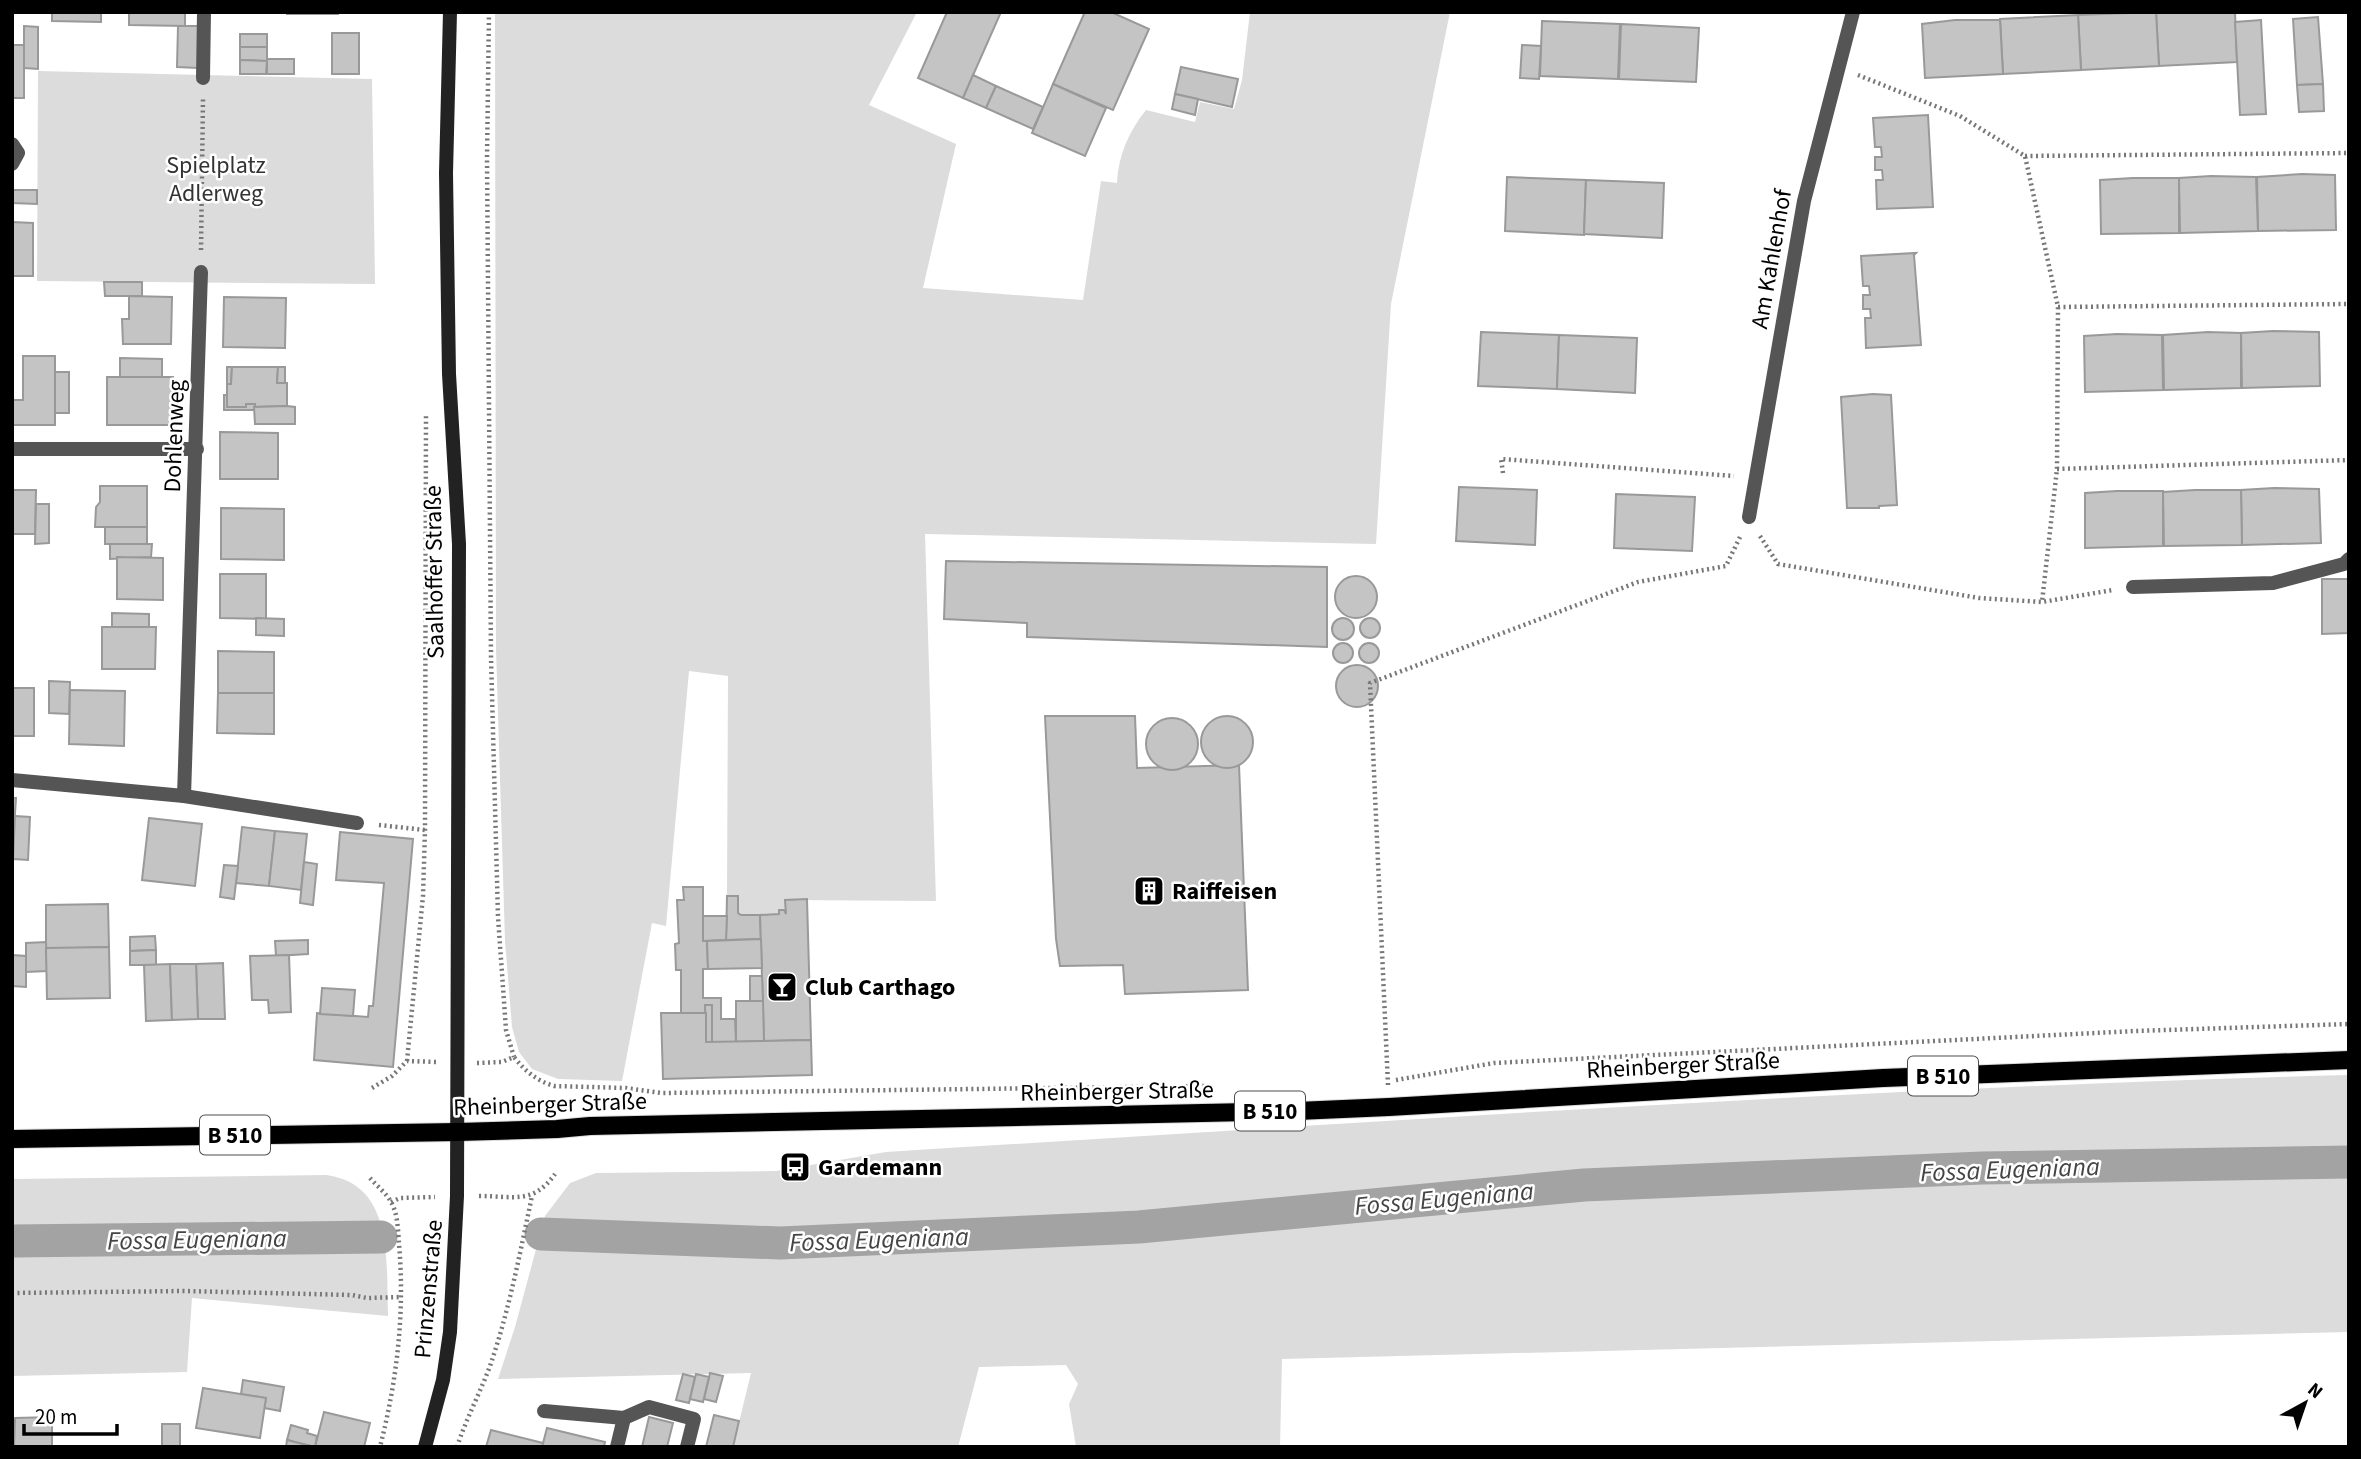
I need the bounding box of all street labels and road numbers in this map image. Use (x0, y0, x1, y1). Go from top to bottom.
street label: Am Kahlenhof (1742, 186, 1801, 332)
street label: Dohlenweg (155, 379, 194, 493)
street label: Saalhoffer Straße (415, 485, 454, 659)
street label: Rheinberger Straße (1585, 1043, 1781, 1088)
road number: B 510 (1908, 1056, 1978, 1096)
street label: Rheinberger Straße (1020, 1072, 1214, 1111)
street label: Rheinberger Straße (453, 1084, 647, 1125)
road number: B 510 (1235, 1092, 1305, 1130)
road number: B 510 (200, 1116, 270, 1154)
street label: Prinzenstraße (405, 1218, 452, 1360)

